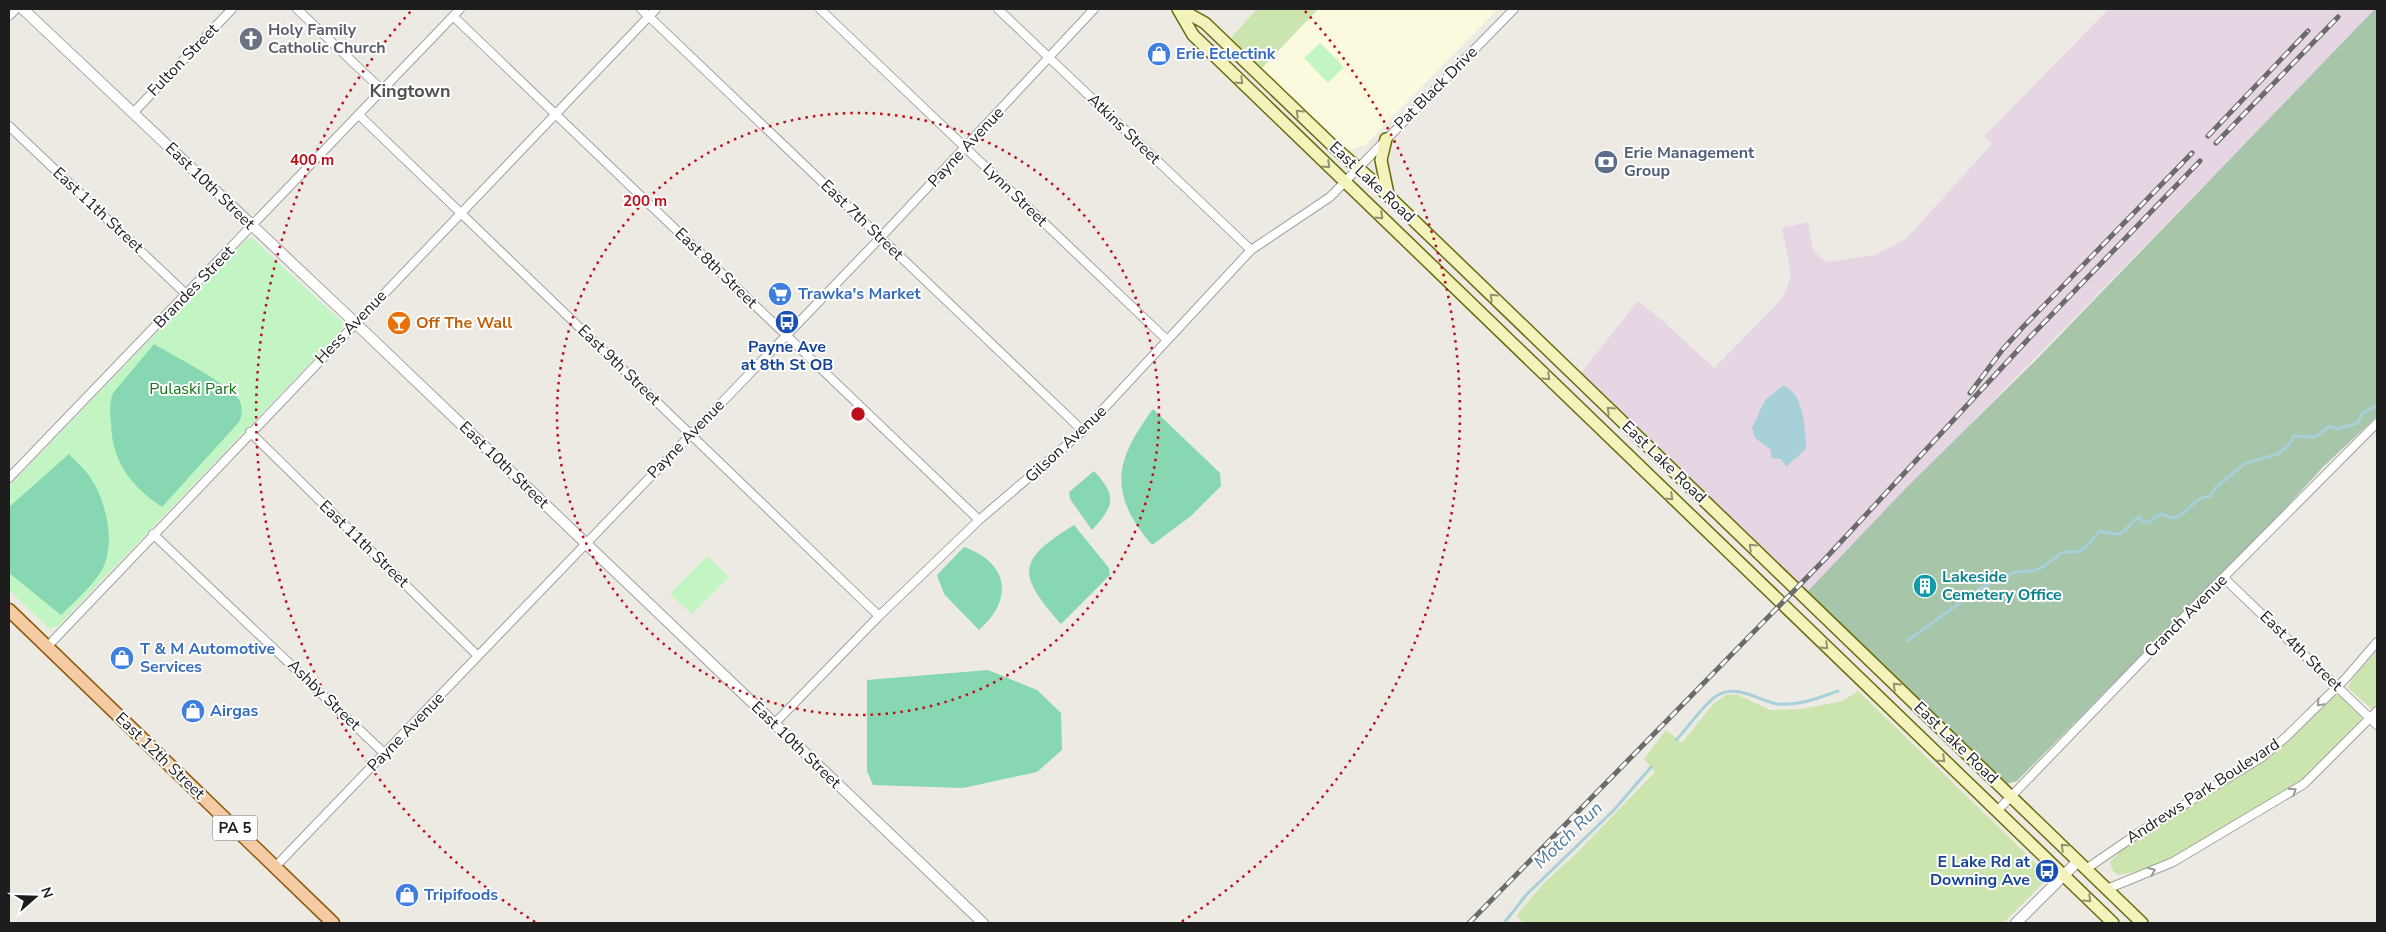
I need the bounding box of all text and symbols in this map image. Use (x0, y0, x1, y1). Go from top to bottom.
street label: Fulton Street (143, 18, 224, 101)
place label: Holy Family Catholic Church (268, 19, 386, 59)
church icon: Holy Family Catholic Church (238, 26, 264, 52)
shop icon: Erie Eclectink (1146, 41, 1172, 67)
street label: Pat Black Drive (1390, 42, 1482, 134)
place label: Erie Eclectink (1176, 43, 1276, 65)
one-way arrow (1235, 75, 1244, 84)
district label: Kingtown (370, 79, 450, 103)
street label: Atkins Street (1083, 89, 1165, 170)
street label: Payne Avenue (923, 102, 1009, 192)
one-way arrow (1295, 110, 1304, 119)
street label: East Lake Road (1324, 136, 1420, 228)
street label: East 10th Street (160, 138, 260, 235)
place label: Erie Management Group (1624, 142, 1755, 182)
bank icon: Erie Management Group (1593, 149, 1619, 175)
text: 400 m (290, 150, 334, 170)
street label: Lynn Street (978, 159, 1052, 232)
one-way arrow (1321, 159, 1330, 168)
street label: East 11th Street (48, 162, 148, 258)
street label: East 7th Street (816, 175, 908, 265)
text: 200 m (623, 191, 667, 211)
one-way arrow (1374, 210, 1383, 219)
street label: East 8th Street (670, 223, 762, 313)
street label: Brandes Street (149, 240, 239, 333)
supermarket icon: Trawka's Market (767, 281, 793, 307)
place label: Trawka's Market (798, 283, 921, 305)
street label: Hess Avenue (310, 285, 392, 369)
one-way arrow (1490, 294, 1499, 303)
bus stop icon: Payne Ave at 8th St OB (774, 309, 800, 335)
bar icon: Off The Wall (386, 310, 412, 336)
place label: Off The Wall (416, 312, 512, 334)
street label: East 9th Street (573, 320, 665, 410)
place label: Payne Ave at 8th St OB (741, 336, 833, 376)
one-way arrow (1541, 371, 1550, 380)
park label: Pulaski Park (149, 378, 238, 400)
street label: Payne Avenue (642, 394, 730, 484)
street label: Gilson Avenue (1020, 400, 1112, 488)
centre of rings (849, 405, 867, 423)
one-way arrow (1607, 407, 1616, 416)
street label: East Lake Road (1617, 416, 1711, 508)
street label: East 10th Street (454, 417, 554, 514)
one-way arrow (1665, 491, 1674, 500)
street label: East 11th Street (314, 496, 414, 593)
one-way arrow (1749, 544, 1758, 553)
place label: Lakeside Cemetery Office (1942, 566, 2062, 606)
street label: Cranch Avenue (2140, 570, 2232, 662)
building icon: Lakeside Cemetery Office (1912, 573, 1938, 599)
street label: East 4th Street (2255, 606, 2347, 696)
place label: T & M Automotive Services (140, 638, 276, 678)
one-way arrow (1820, 640, 1829, 649)
shop icon: T & M Automotive Services (109, 645, 135, 671)
street label: Ashby Street (283, 655, 366, 736)
one-way arrow (1893, 683, 1902, 692)
street label: Payne Avenue (362, 687, 450, 777)
street label: East 10th Street (746, 697, 846, 794)
street label: East Lake Road (1909, 697, 2003, 789)
one-way arrow (2317, 697, 2326, 706)
shop icon: Airgas (180, 698, 206, 724)
place label: Airgas (210, 700, 259, 722)
street label: East 12th Street (110, 708, 210, 805)
street label: Andrews Park Boulevard (2122, 733, 2284, 849)
one-way arrow (1937, 753, 1946, 762)
one-way arrow (2287, 788, 2297, 797)
water label: Motch Run (1528, 796, 1608, 874)
road number: PA 5 (212, 816, 258, 840)
one-way arrow (2060, 844, 2069, 853)
place label: E Lake Rd at Downing Ave (1930, 851, 2031, 891)
bus stop icon: E Lake Rd at Downing Ave (2034, 858, 2060, 884)
one-way arrow (2147, 867, 2156, 878)
north arrow (10, 872, 60, 922)
shop icon: Tripifoods (394, 882, 420, 908)
place label: Tripifoods (424, 884, 498, 906)
text: N (36, 885, 57, 901)
one-way arrow (2083, 893, 2092, 902)

